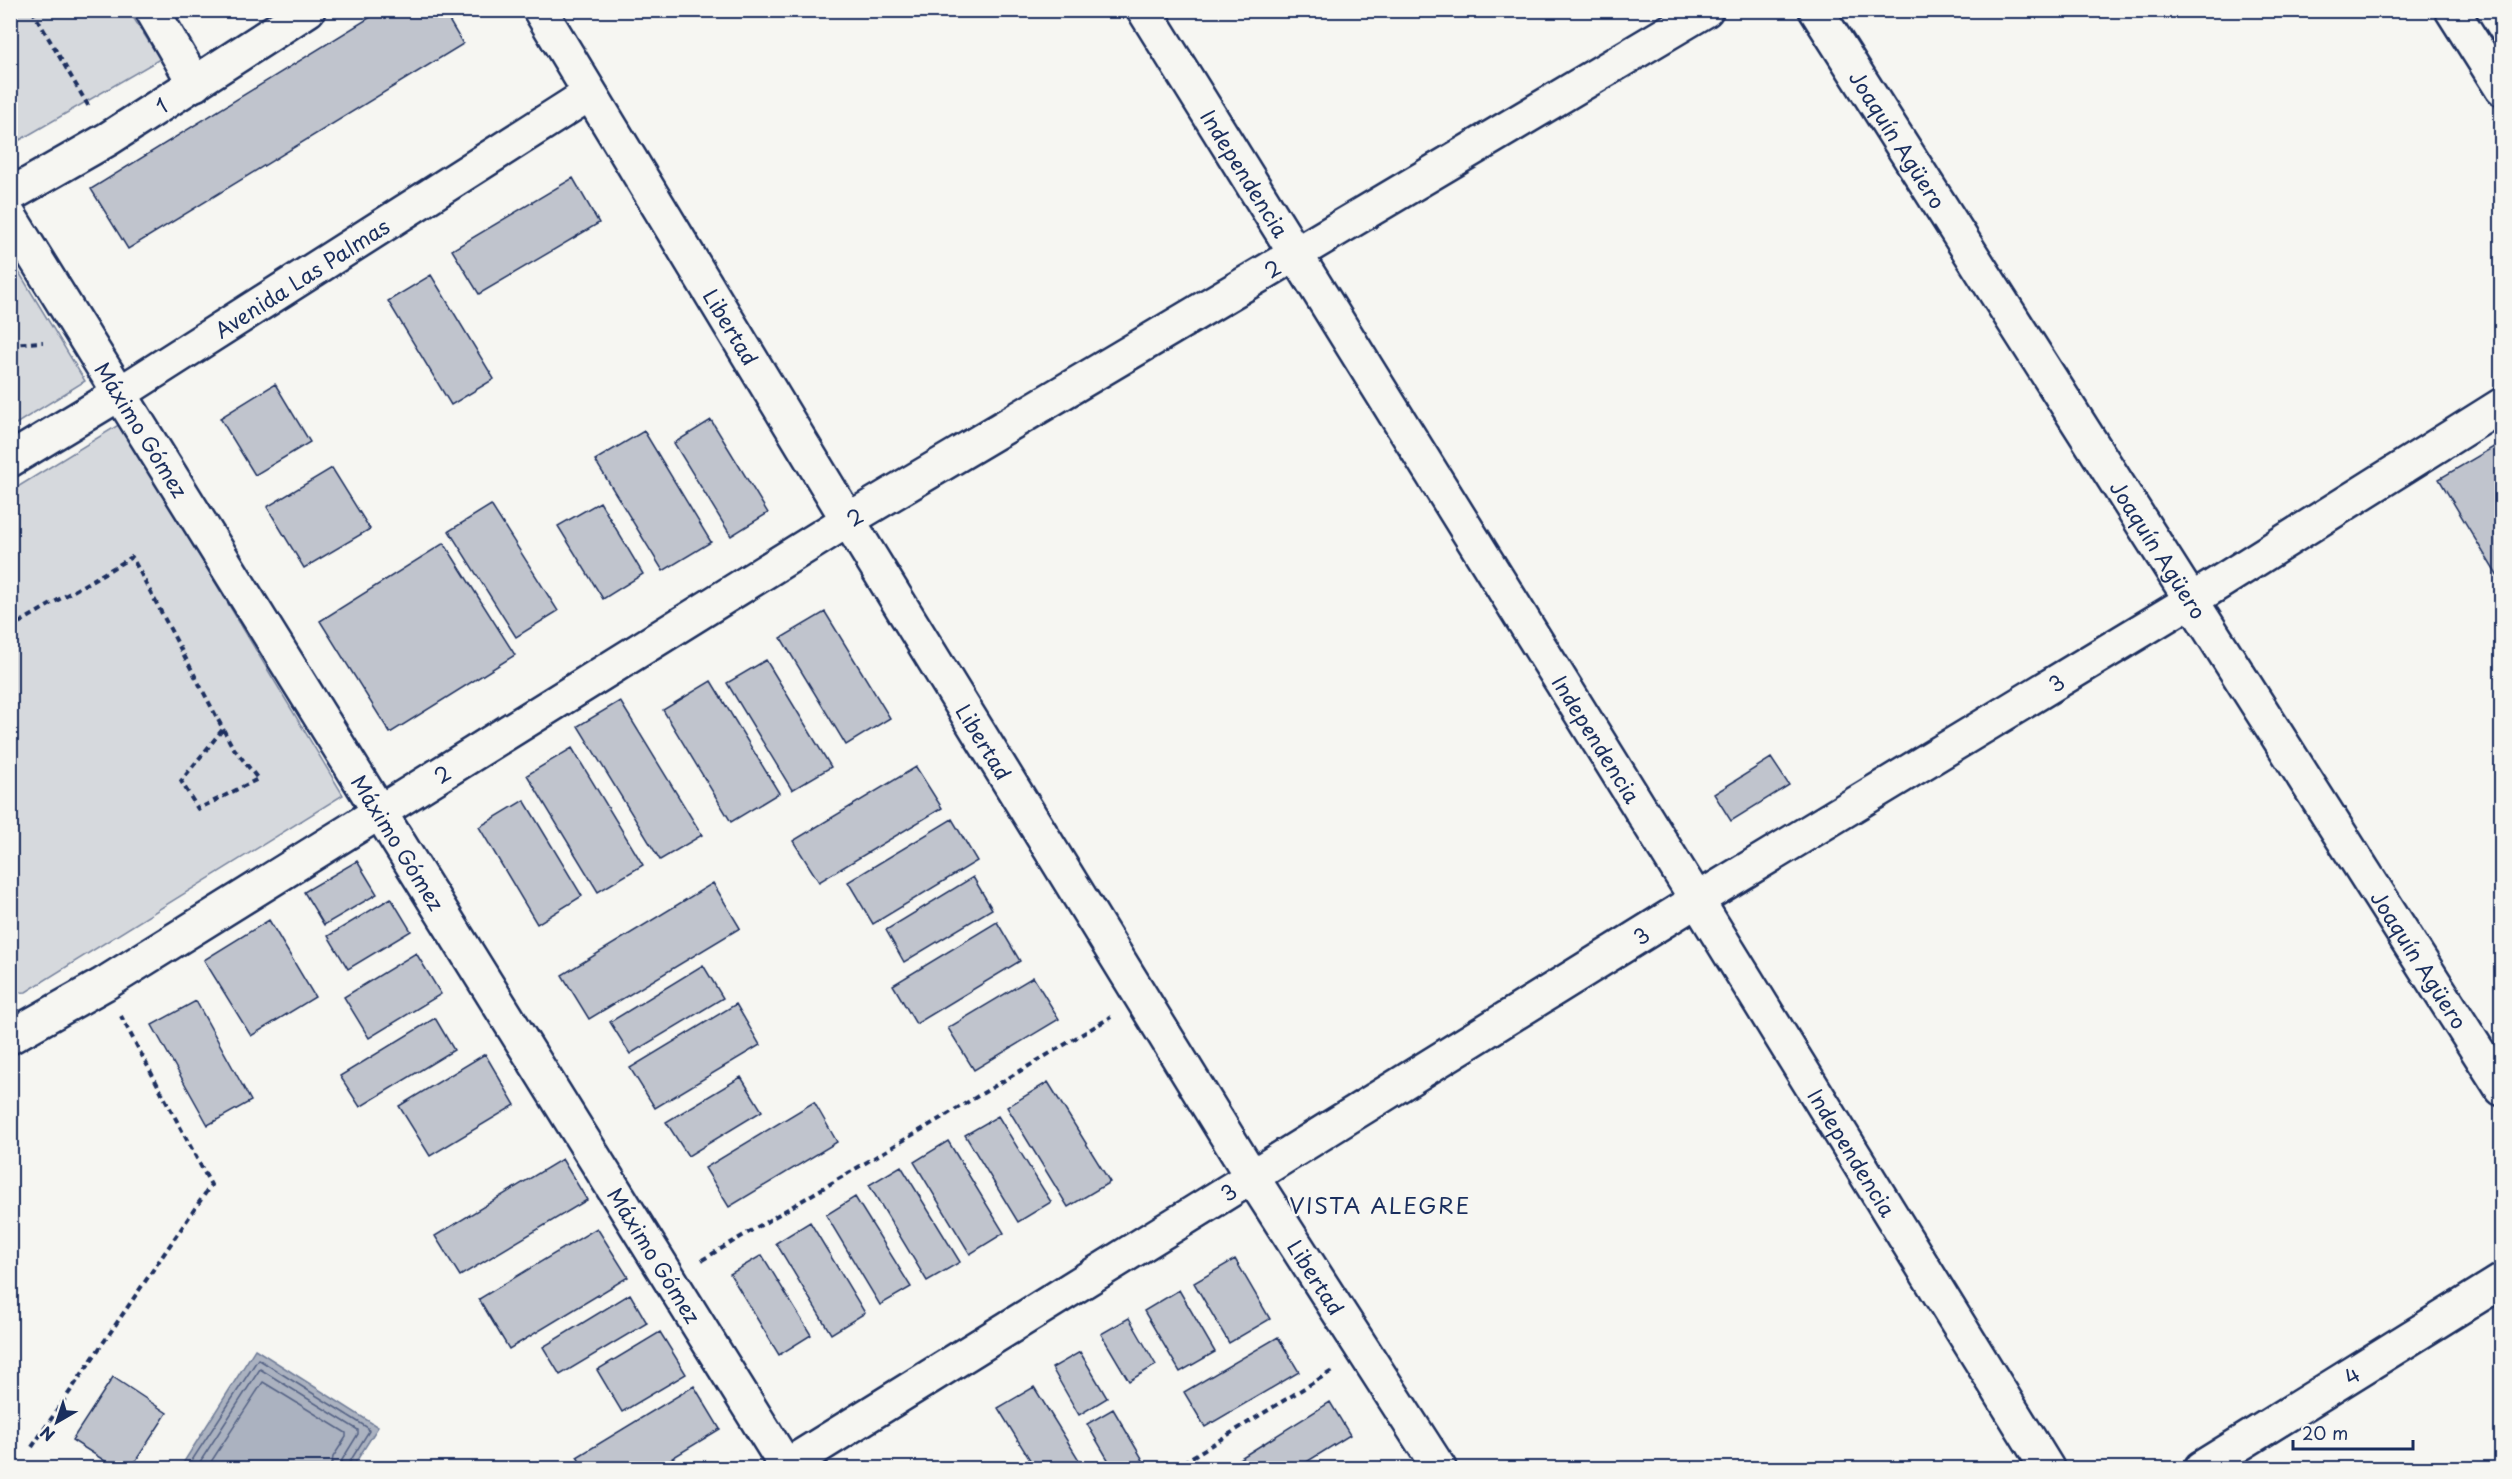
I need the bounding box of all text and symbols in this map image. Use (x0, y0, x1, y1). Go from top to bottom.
street label: Joaquín Agüero (1842, 64, 1954, 215)
street label: 1 (148, 89, 174, 121)
street label: Independencia (1193, 103, 1297, 243)
street label: Avenida Las Palmas (208, 210, 395, 345)
street label: 2 (1257, 250, 1287, 286)
street label: Libertad (696, 282, 767, 371)
street label: Máximo Gómez (88, 355, 196, 504)
street label: Joaquín Agüero (2103, 474, 2215, 625)
street label: 2 (840, 499, 869, 534)
street label: 3 (2042, 665, 2070, 700)
street label: Independencia (1545, 668, 1649, 809)
street label: Libertad (949, 697, 1020, 786)
street label: 2 (427, 756, 457, 791)
street label: Máximo Gómez (344, 768, 453, 916)
street label: Joaquín Agüero (2364, 884, 2476, 1035)
street label: 3 (1627, 918, 1655, 952)
street label: Independencia (1801, 1082, 1904, 1223)
street label: 3 (1214, 1174, 1242, 1209)
street label: Máximo Gómez (600, 1181, 709, 1329)
district label: VISTA ALEGRE (1289, 1188, 1471, 1221)
street label: Libertad (1280, 1233, 1353, 1321)
street label: 4 (2337, 1357, 2366, 1392)
north arrow (27, 1392, 87, 1452)
scale bar (2293, 1413, 2413, 1451)
text: 20 m (2302, 1419, 2348, 1446)
text: N (34, 1421, 59, 1448)

